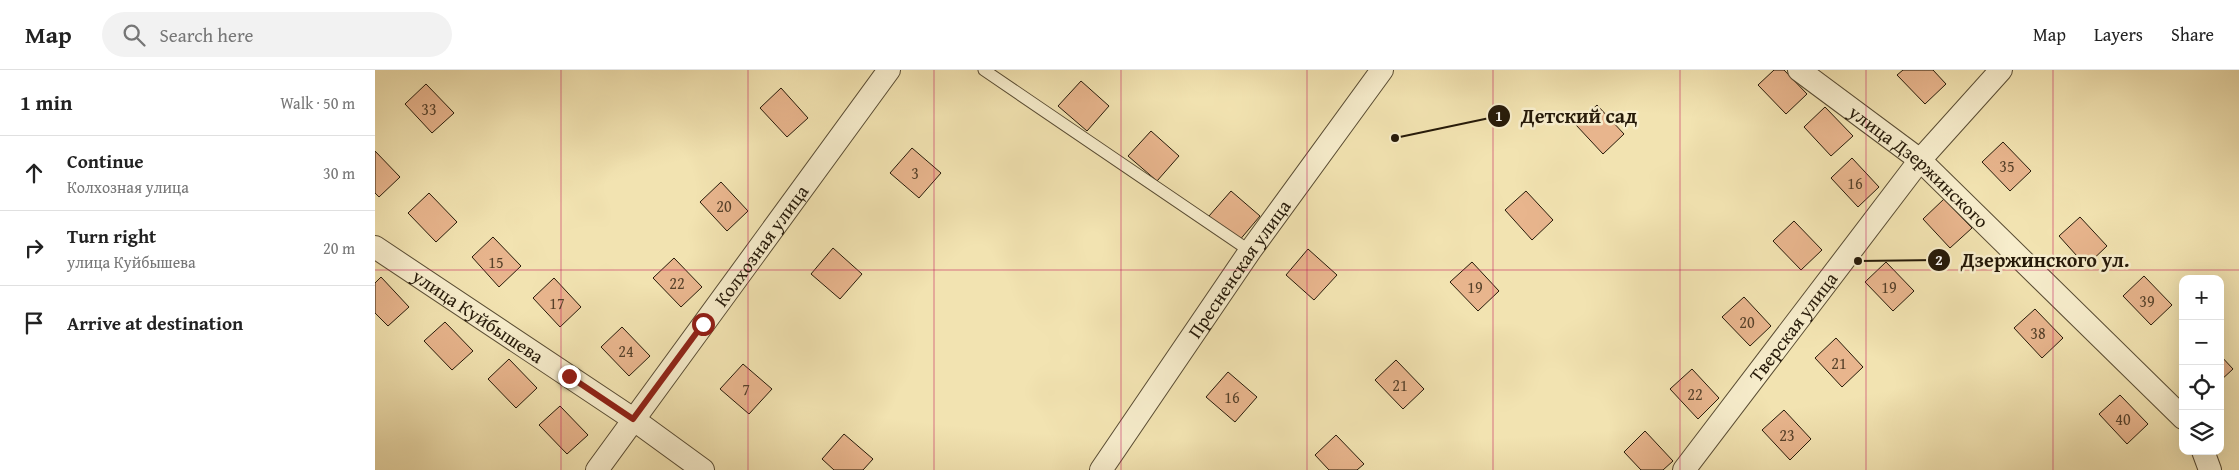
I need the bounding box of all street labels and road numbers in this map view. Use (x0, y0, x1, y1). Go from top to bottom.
street label: улица Дзержинского (1842, 97, 1995, 234)
street label: Колхозная улица (707, 179, 815, 312)
street label: Пресненская улица (1181, 194, 1297, 344)
street label: улица Куйбышева (406, 261, 550, 370)
street label: Тверская улица (1742, 266, 1844, 388)

